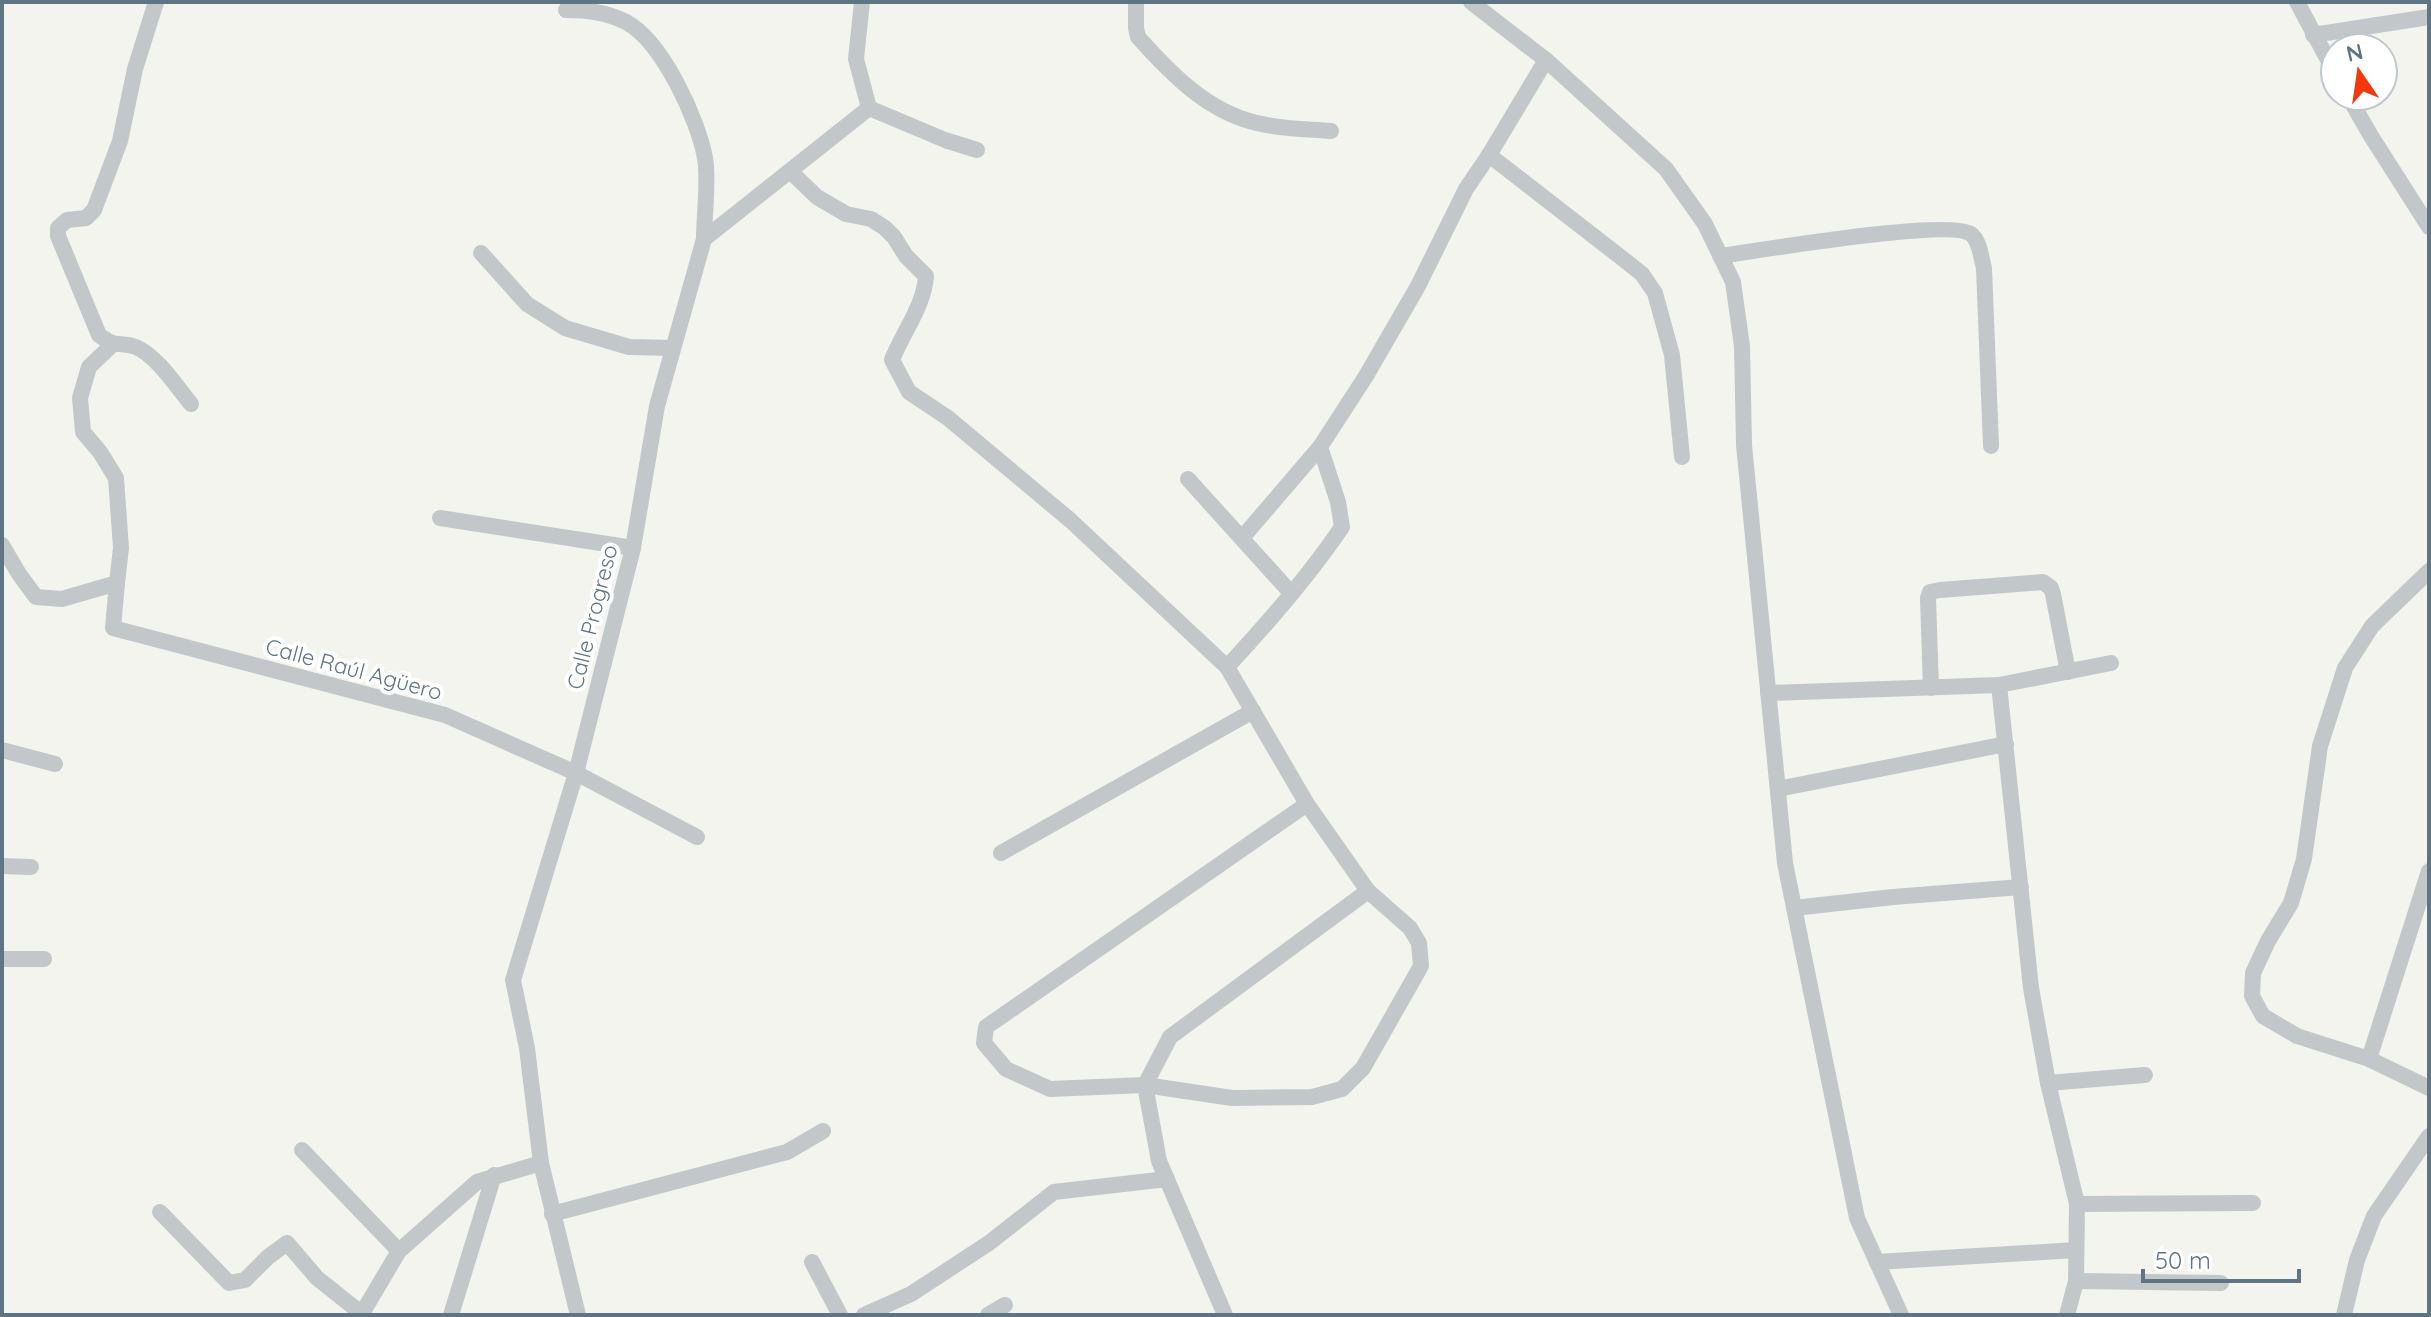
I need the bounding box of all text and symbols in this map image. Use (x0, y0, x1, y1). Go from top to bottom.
north arrow (2319, 32, 2399, 112)
text: N (2343, 37, 2366, 68)
street label: Calle Progreso (560, 542, 624, 692)
street label: Calle Raúl Agüero (263, 632, 445, 706)
scale bar (2143, 1233, 2299, 1283)
text: 50 m (2155, 1245, 2211, 1275)

